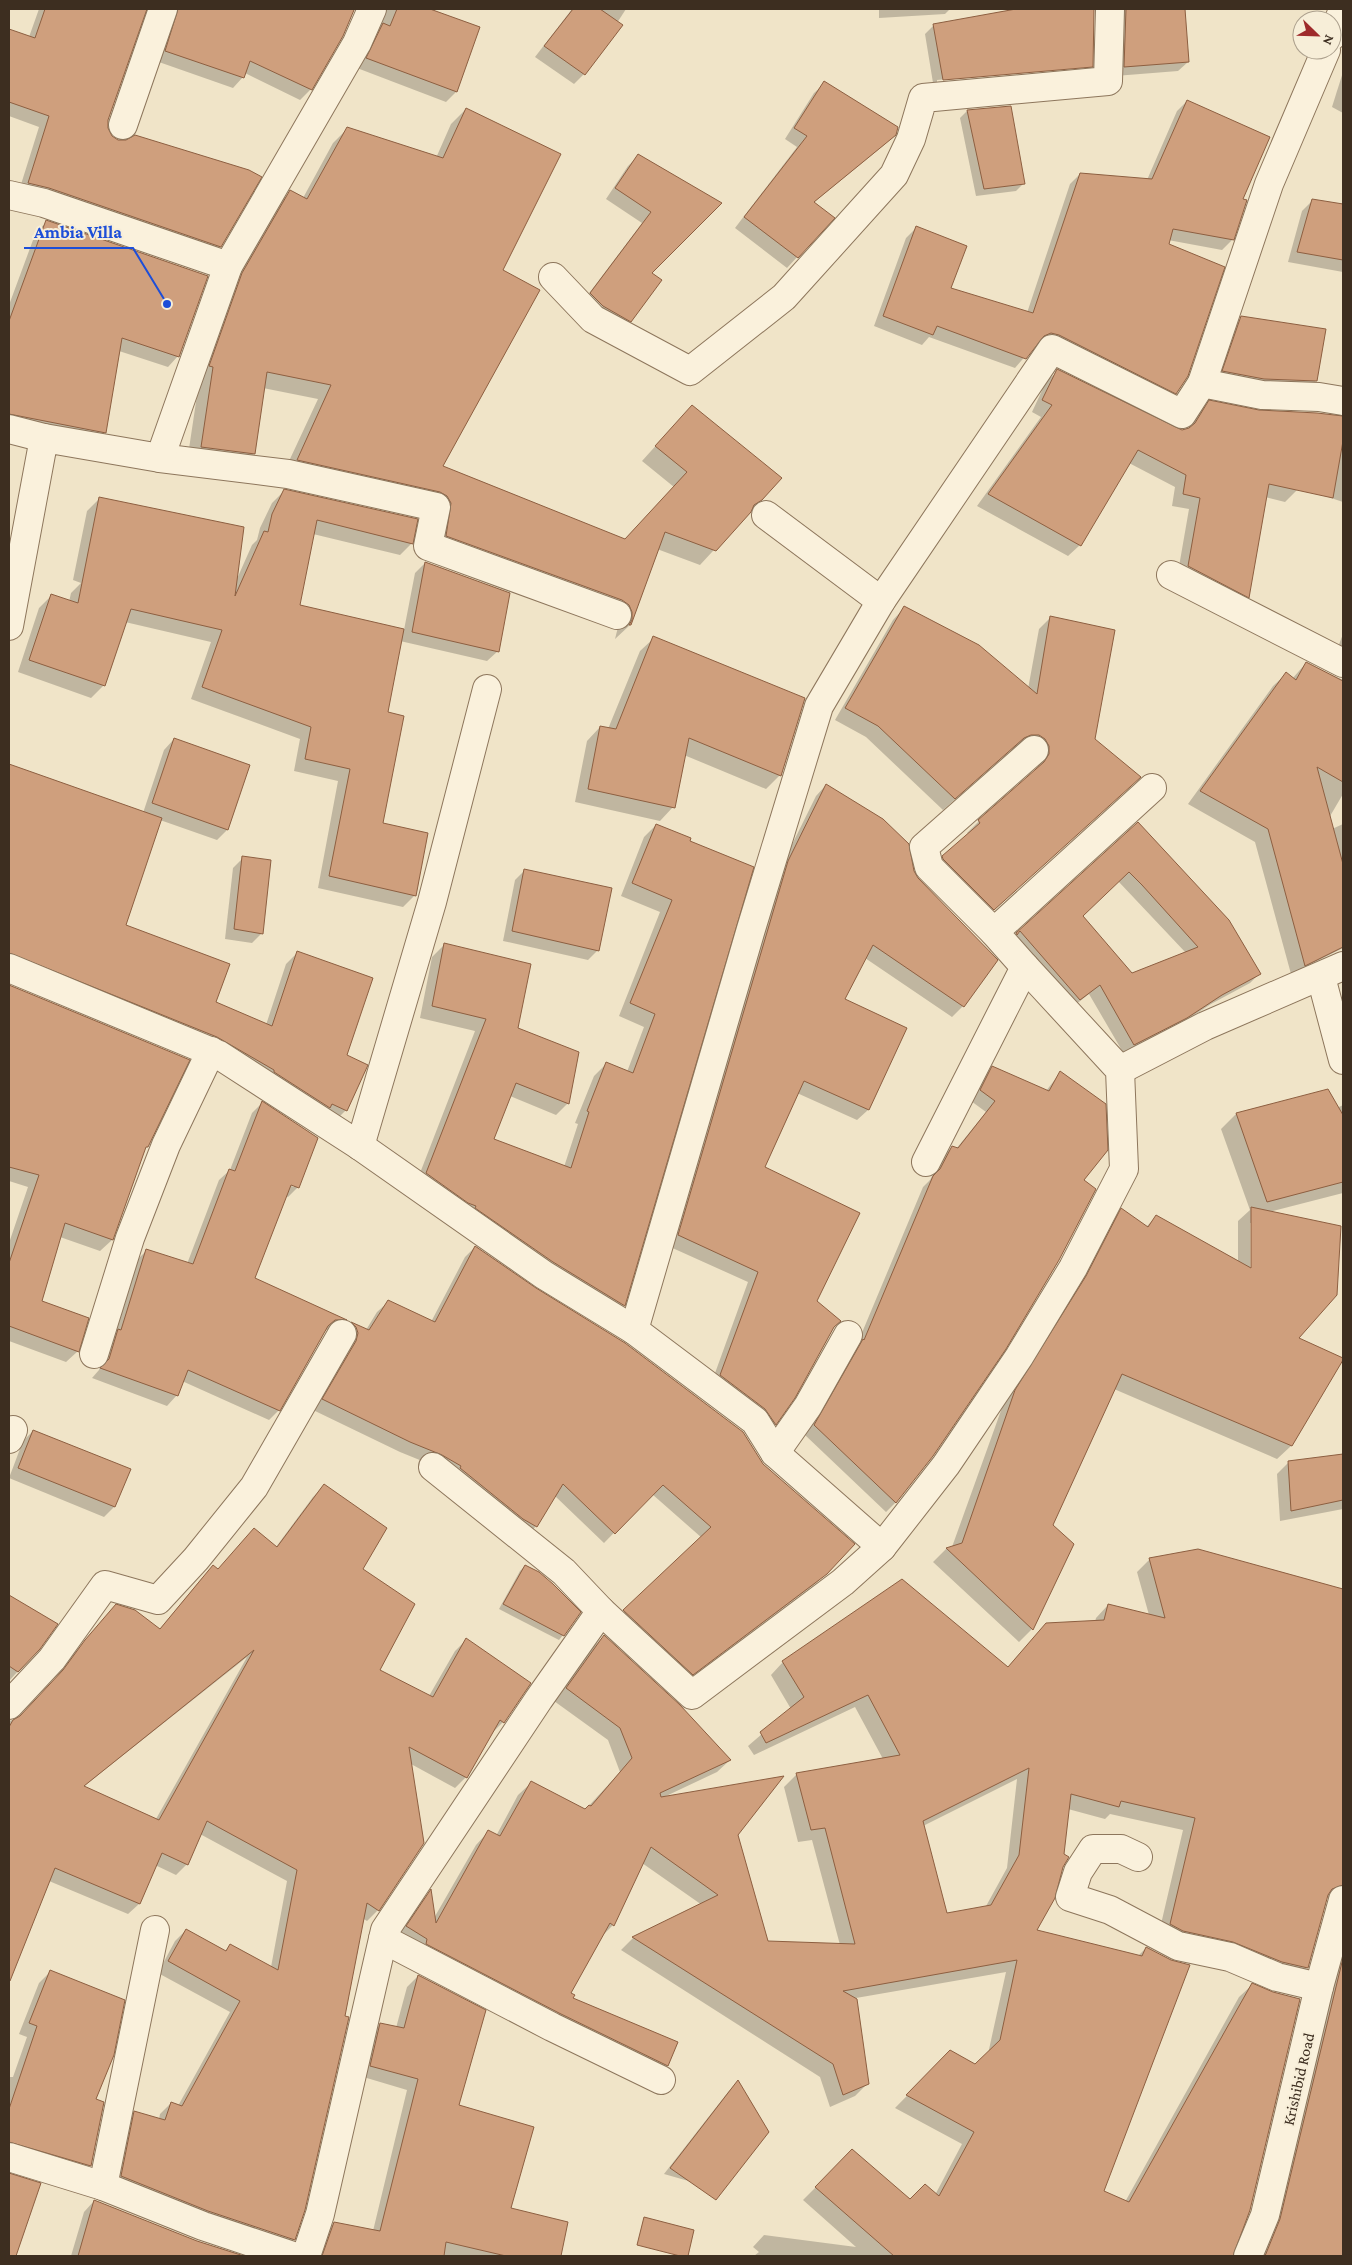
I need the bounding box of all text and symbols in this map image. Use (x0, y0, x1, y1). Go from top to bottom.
north arrow (1292, 10, 1342, 60)
text: N (1320, 33, 1338, 48)
callout: Ambia Villa (24, 215, 133, 248)
text: Ambia Villa (33, 222, 122, 242)
street label: Krishibid Road (1280, 2031, 1318, 2127)

